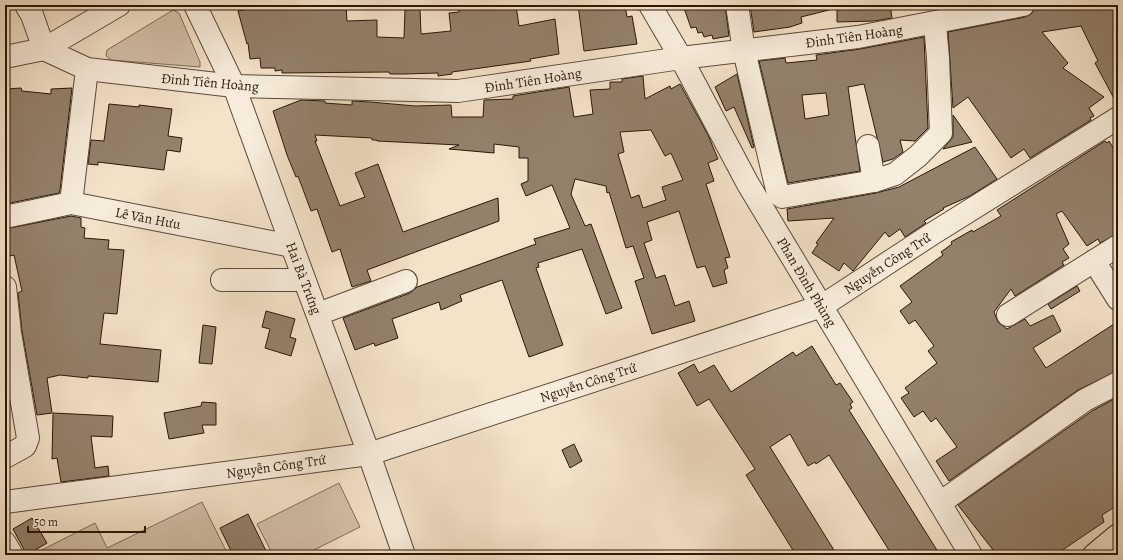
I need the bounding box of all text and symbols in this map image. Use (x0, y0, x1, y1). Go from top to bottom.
street label: Đinh Tiên Hoàng (804, 20, 904, 53)
street label: Đinh Tiên Hoàng (483, 63, 583, 98)
street label: Đinh Tiên Hoàng (160, 69, 260, 96)
street label: Lê Văn Hưu (114, 203, 183, 234)
street label: Nguyễn Công Trứ (840, 228, 935, 299)
street label: Phan Đình Phùng (772, 234, 841, 331)
street label: Hai Bà Trưng (281, 239, 326, 317)
street label: Nguyễn Công Trứ (538, 358, 639, 407)
street label: Nguyễn Công Trứ (225, 450, 327, 483)
scale bar (28, 508, 145, 534)
text: 50 m (34, 514, 58, 530)

